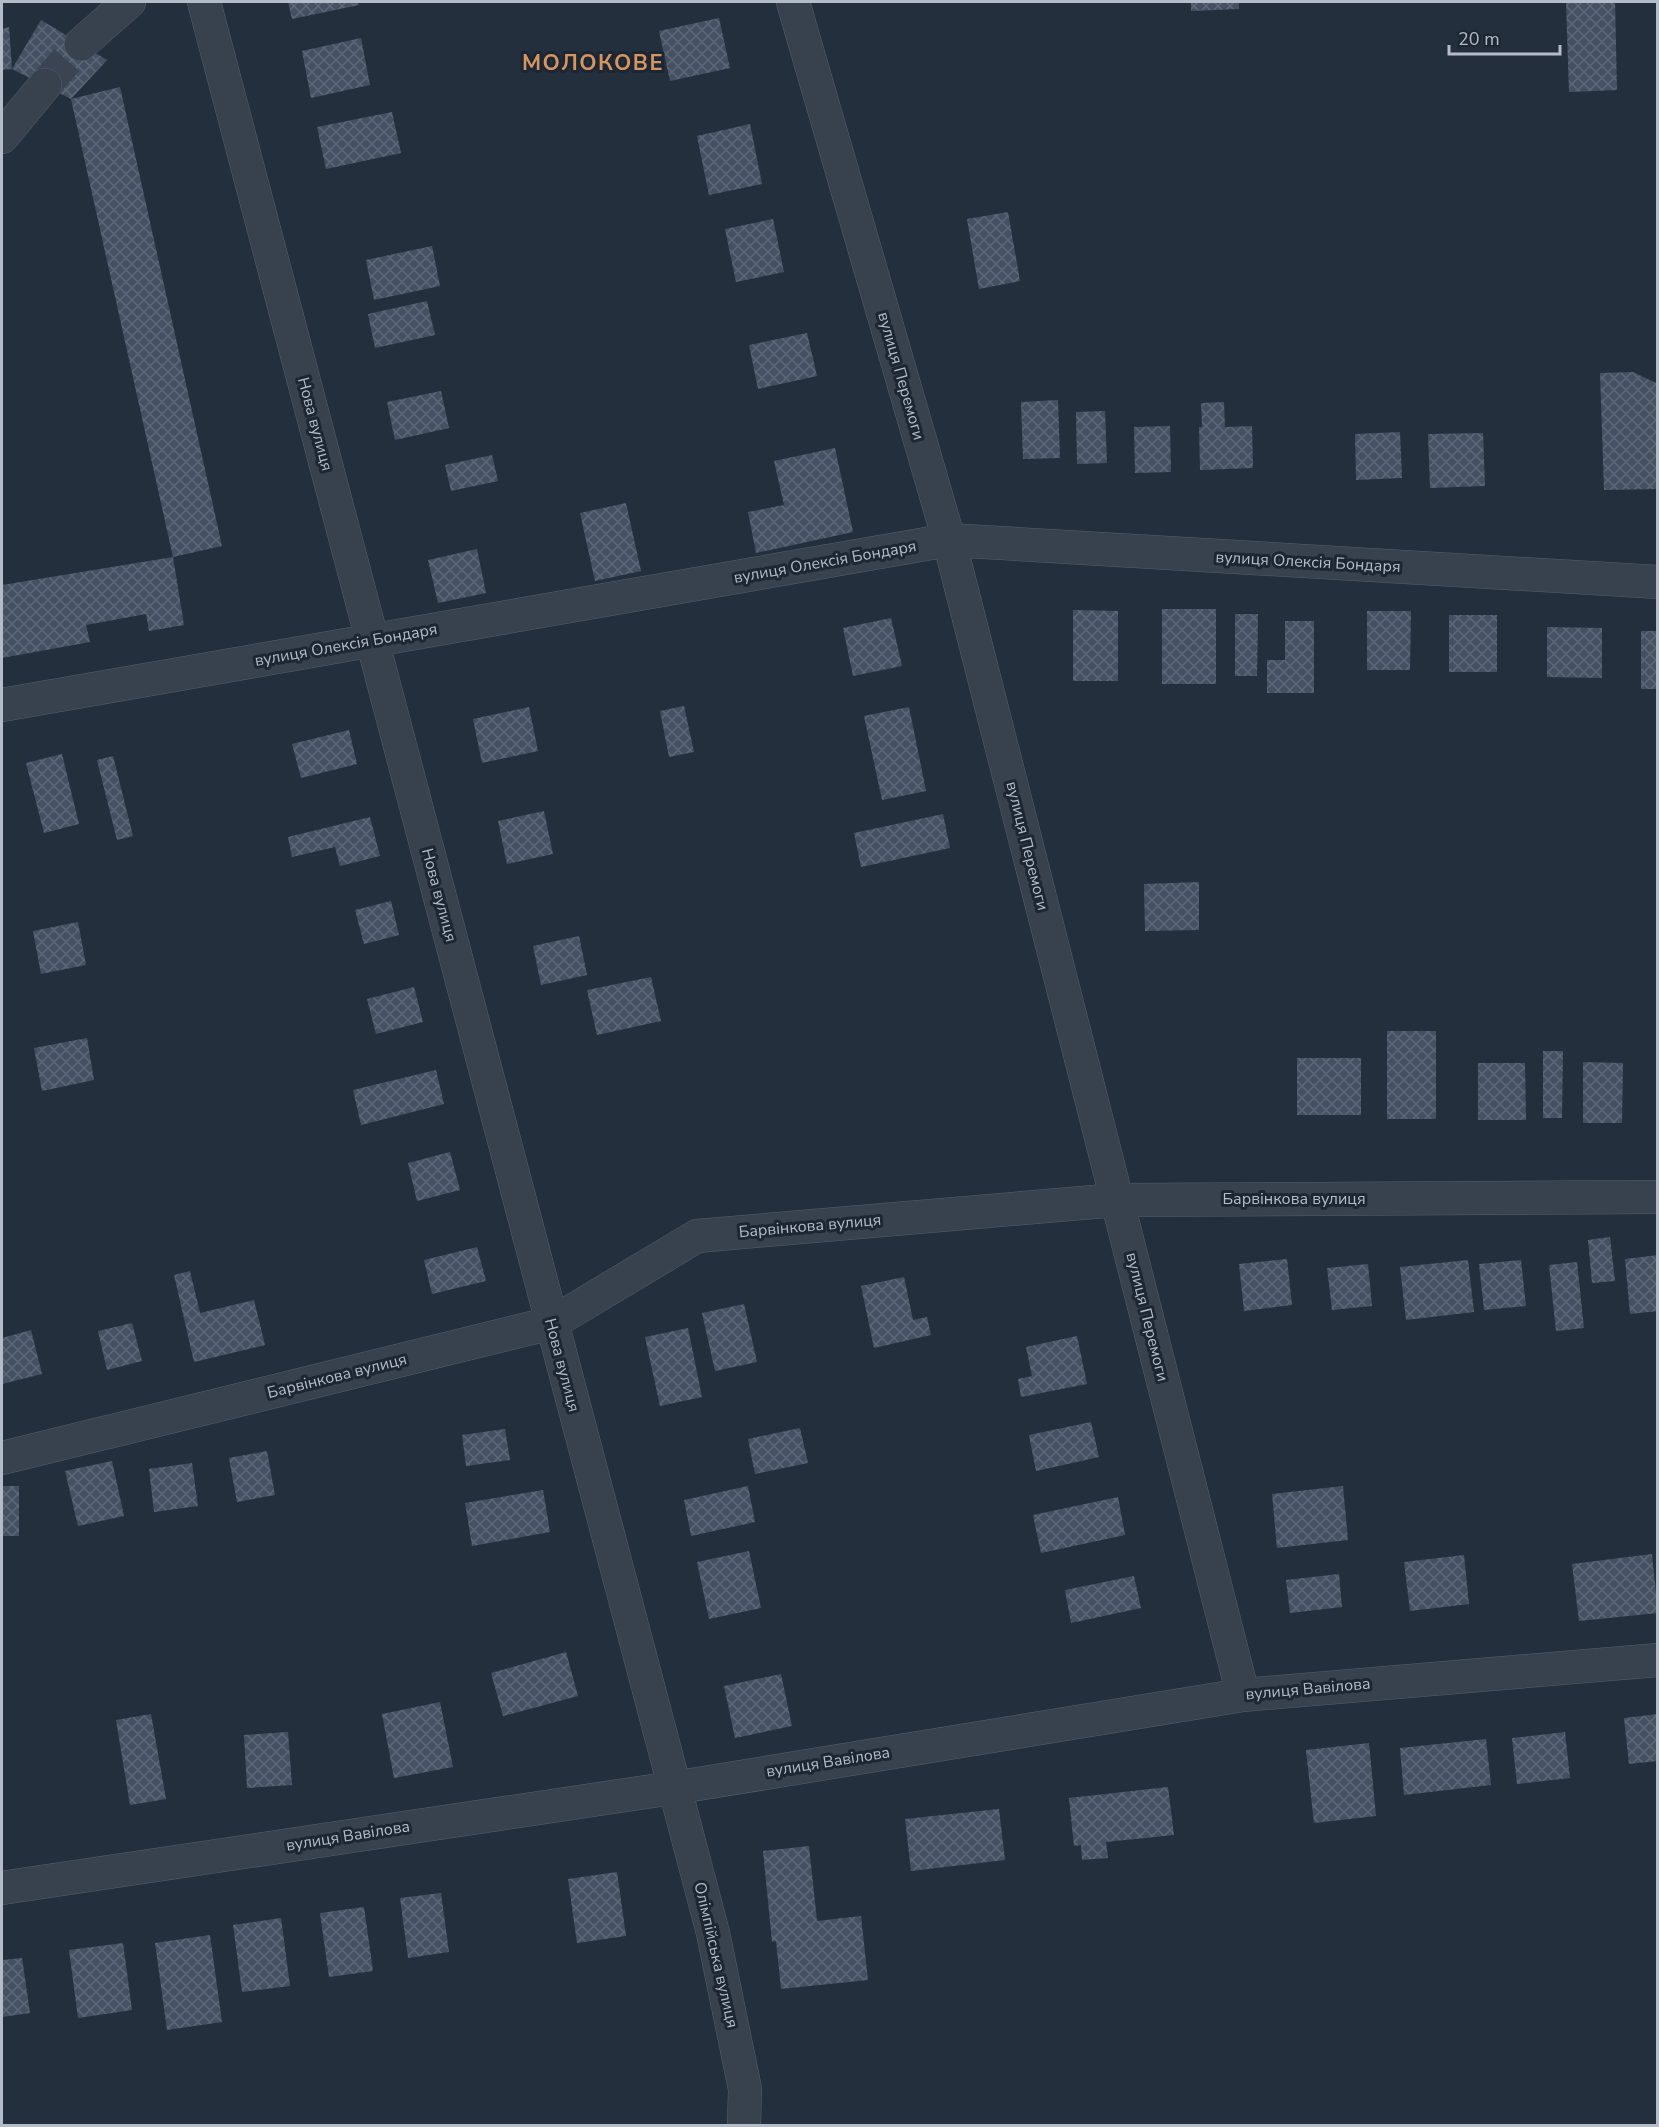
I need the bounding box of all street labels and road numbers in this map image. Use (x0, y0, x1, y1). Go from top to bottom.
street label: вулиця Перемоги (872, 309, 930, 443)
street label: Нова вулиця (292, 375, 338, 473)
street label: вулиця Олексія Бондаря (732, 535, 918, 589)
street label: вулиця Олексія Бондаря (1215, 546, 1401, 578)
street label: вулиця Олексія Бондаря (253, 618, 439, 672)
street label: вулиця Перемоги (1000, 779, 1054, 913)
street label: Нова вулиця (416, 846, 462, 944)
street label: Барвінкова вулиця (1222, 1188, 1366, 1210)
street label: Барвінкова вулиця (738, 1209, 882, 1243)
street label: вулиця Перемоги (1120, 1250, 1174, 1384)
street label: Нова вулиця (539, 1316, 585, 1414)
street label: Барвінкова вулиця (265, 1348, 409, 1404)
street label: вулиця Вавілова (1245, 1673, 1371, 1705)
street label: вулиця Вавілова (764, 1741, 892, 1783)
street label: вулиця Вавілова (284, 1815, 412, 1857)
street label: Олімпійська вулиця (689, 1880, 743, 2030)

